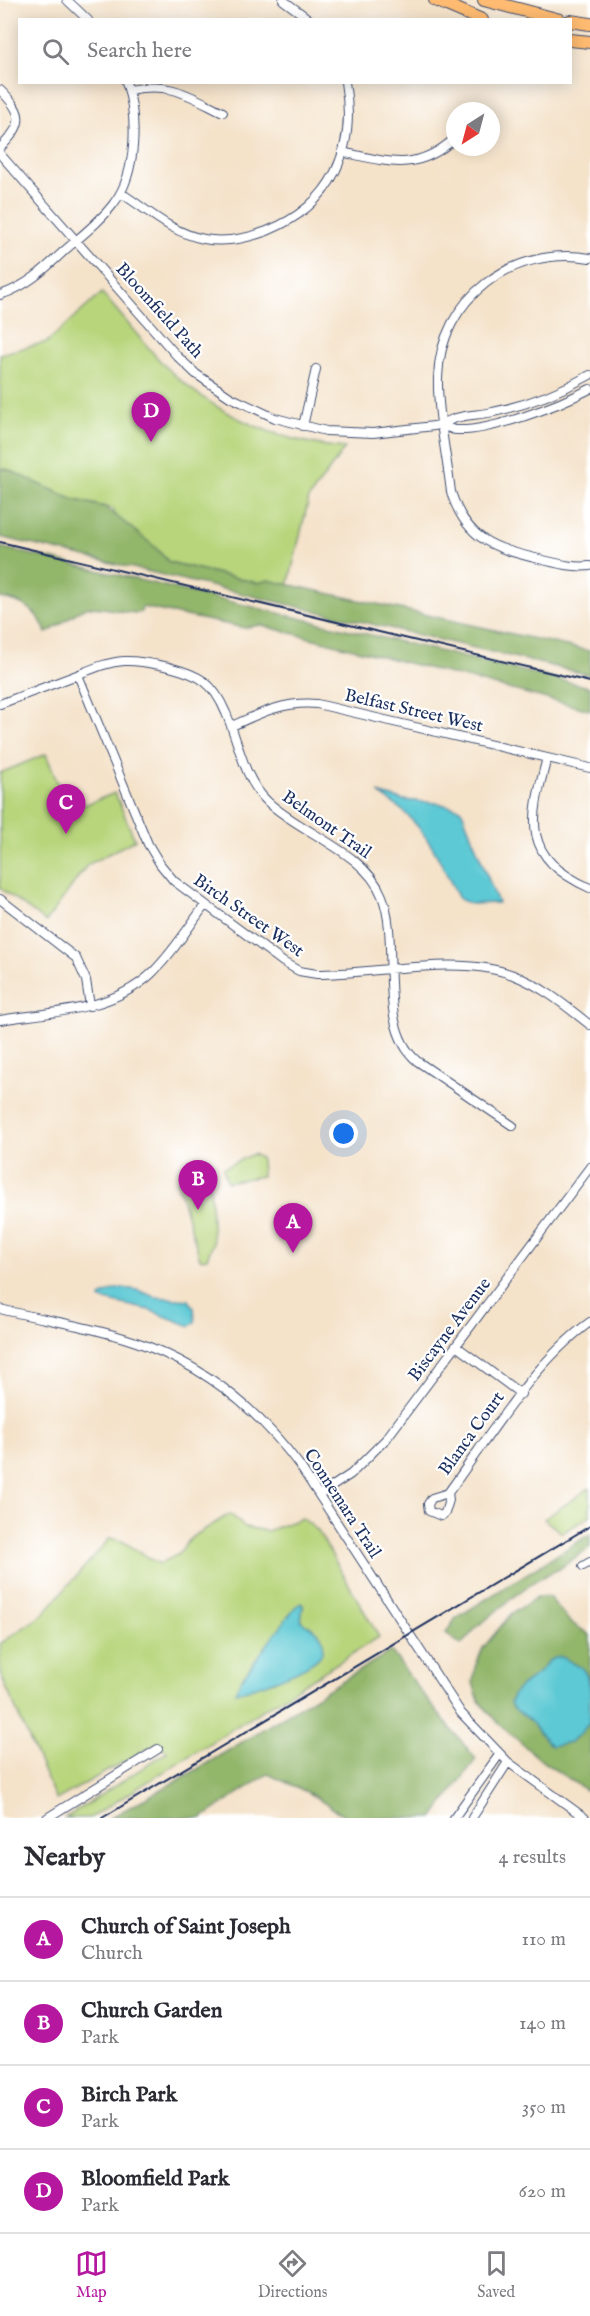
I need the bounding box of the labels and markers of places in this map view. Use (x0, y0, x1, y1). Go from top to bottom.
pin: D (132, 392, 170, 442)
pin: C (46, 784, 86, 834)
pin: B (178, 1160, 218, 1210)
pin: A (274, 1204, 312, 1253)

